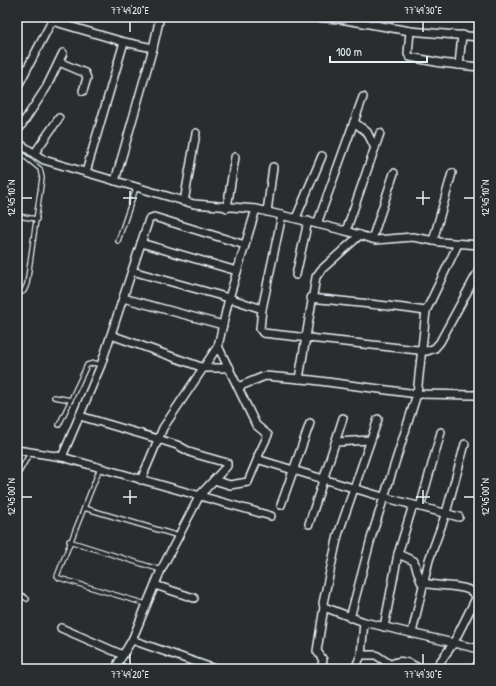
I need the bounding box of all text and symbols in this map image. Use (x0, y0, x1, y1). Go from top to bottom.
text: 77°49'20"E (111, 4, 150, 17)
text: 77°49'30"E (404, 4, 442, 17)
scale bar (330, 38, 427, 64)
text: 100 m (336, 43, 362, 60)
text: 12°45'10"N (5, 180, 18, 216)
text: 12°45'10"N (479, 180, 492, 216)
text: 12°45'00"N (5, 478, 18, 516)
text: 12°45'00"N (479, 478, 492, 516)
text: 77°49'20"E (111, 668, 150, 681)
text: 77°49'30"E (404, 668, 442, 681)

